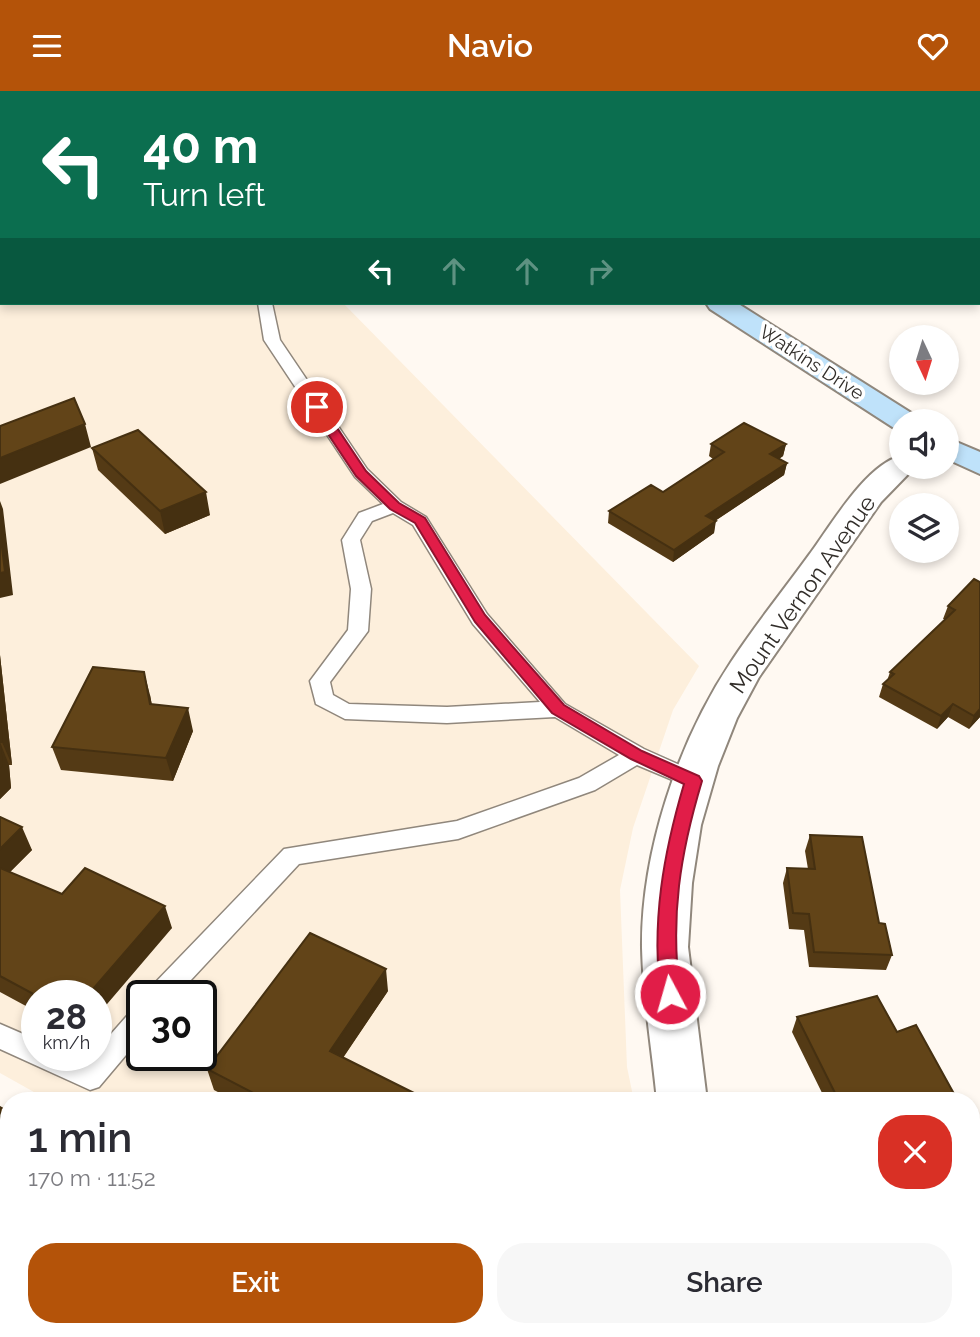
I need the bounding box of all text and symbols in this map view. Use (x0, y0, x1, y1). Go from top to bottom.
icon: menu (28, 27, 66, 65)
text: Navio (447, 27, 533, 64)
icon: heart (914, 27, 952, 65)
text: 40 m (143, 117, 258, 174)
icon: left (28, 119, 119, 210)
text: Turn left (143, 176, 265, 213)
icon: left (362, 252, 400, 290)
icon: ahead (435, 252, 473, 290)
icon: ahead (508, 252, 546, 290)
icon: right (581, 252, 619, 290)
street label: Watkins Drive (756, 320, 868, 404)
north arrow (889, 325, 959, 395)
map controls (889, 325, 959, 563)
pin (287, 377, 347, 437)
icon: arrive (298, 388, 336, 426)
button: sound (889, 409, 959, 479)
street label: Mount Vernon Avenue (723, 490, 881, 698)
button: layers (889, 493, 959, 563)
position arrow (633, 957, 707, 1031)
speed limit sign: 30 (126, 980, 217, 1071)
text: 28 (46, 996, 87, 1037)
text: km/h (43, 1032, 90, 1053)
text: 1 min (28, 1113, 132, 1162)
button: close (878, 1115, 952, 1189)
text: 170 m · 11:52 (28, 1164, 156, 1191)
button: Exit (28, 1243, 483, 1323)
button: Share (497, 1243, 952, 1323)

